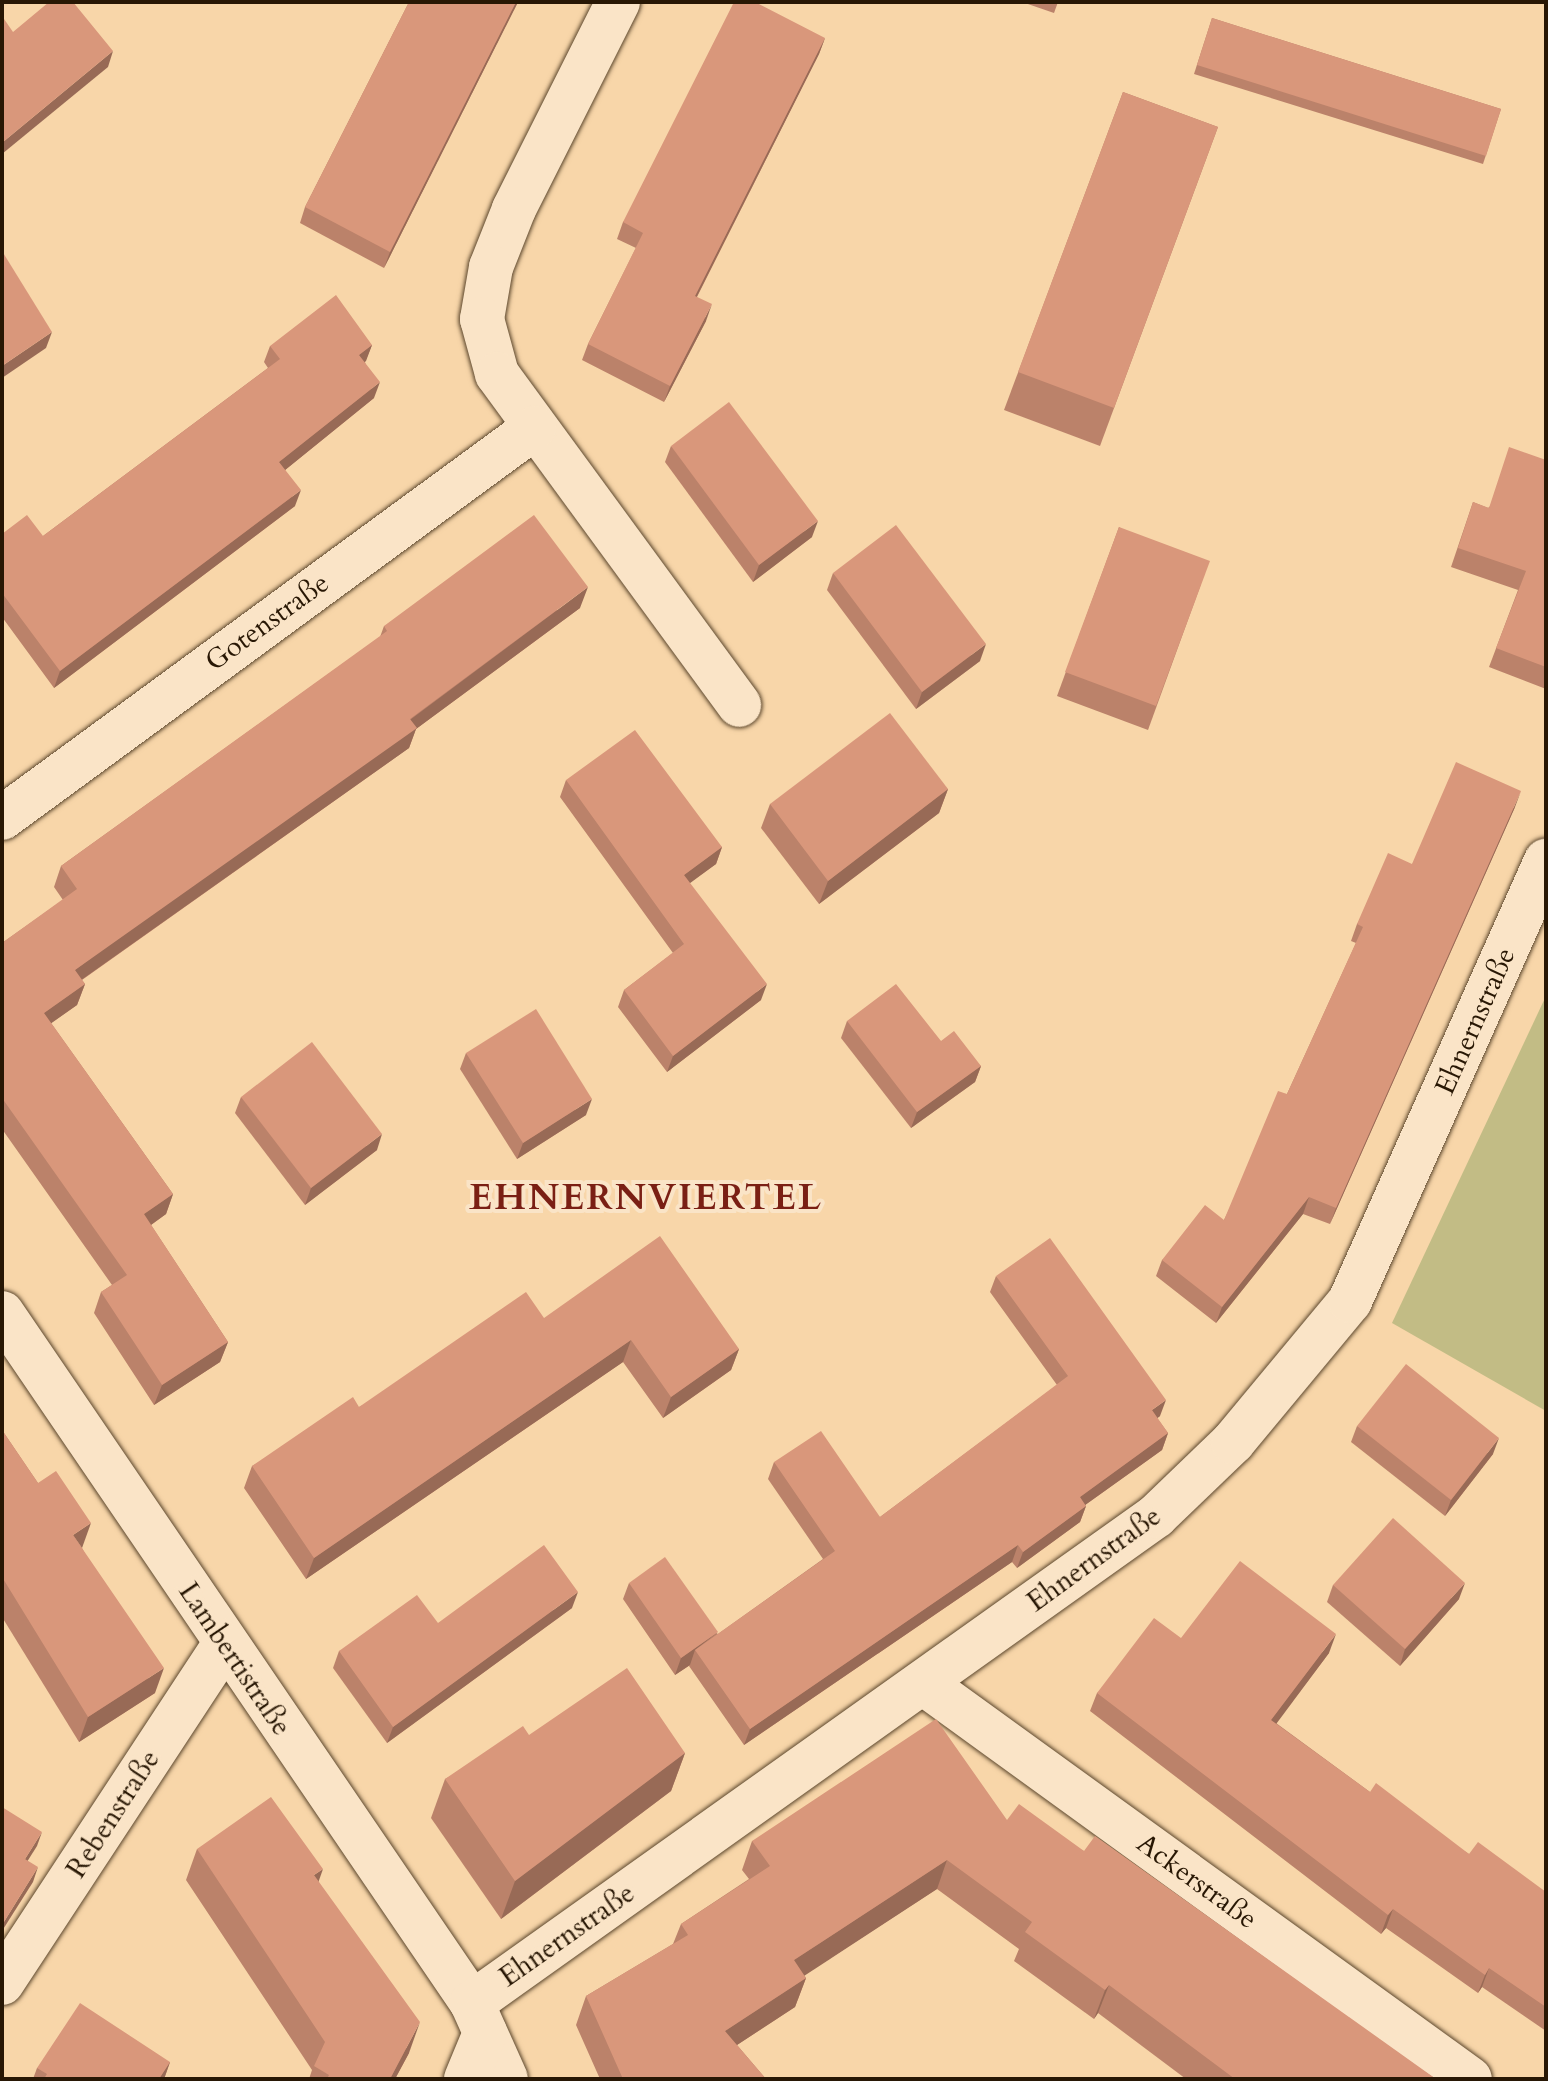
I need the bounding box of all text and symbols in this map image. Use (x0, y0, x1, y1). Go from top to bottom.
street label: Gotenstraße (199, 566, 335, 678)
street label: Ehnernstraße (1428, 942, 1522, 1100)
district label: EHNERNVIERTEL (469, 1176, 823, 1220)
street label: Ehnernstraße (1020, 1499, 1168, 1619)
street label: Lambertistraße (171, 1576, 299, 1742)
street label: Rebenstraße (59, 1744, 167, 1884)
street label: Ackerstraße (1130, 1826, 1264, 1936)
street label: Ehnernstraße (493, 1876, 641, 1994)

